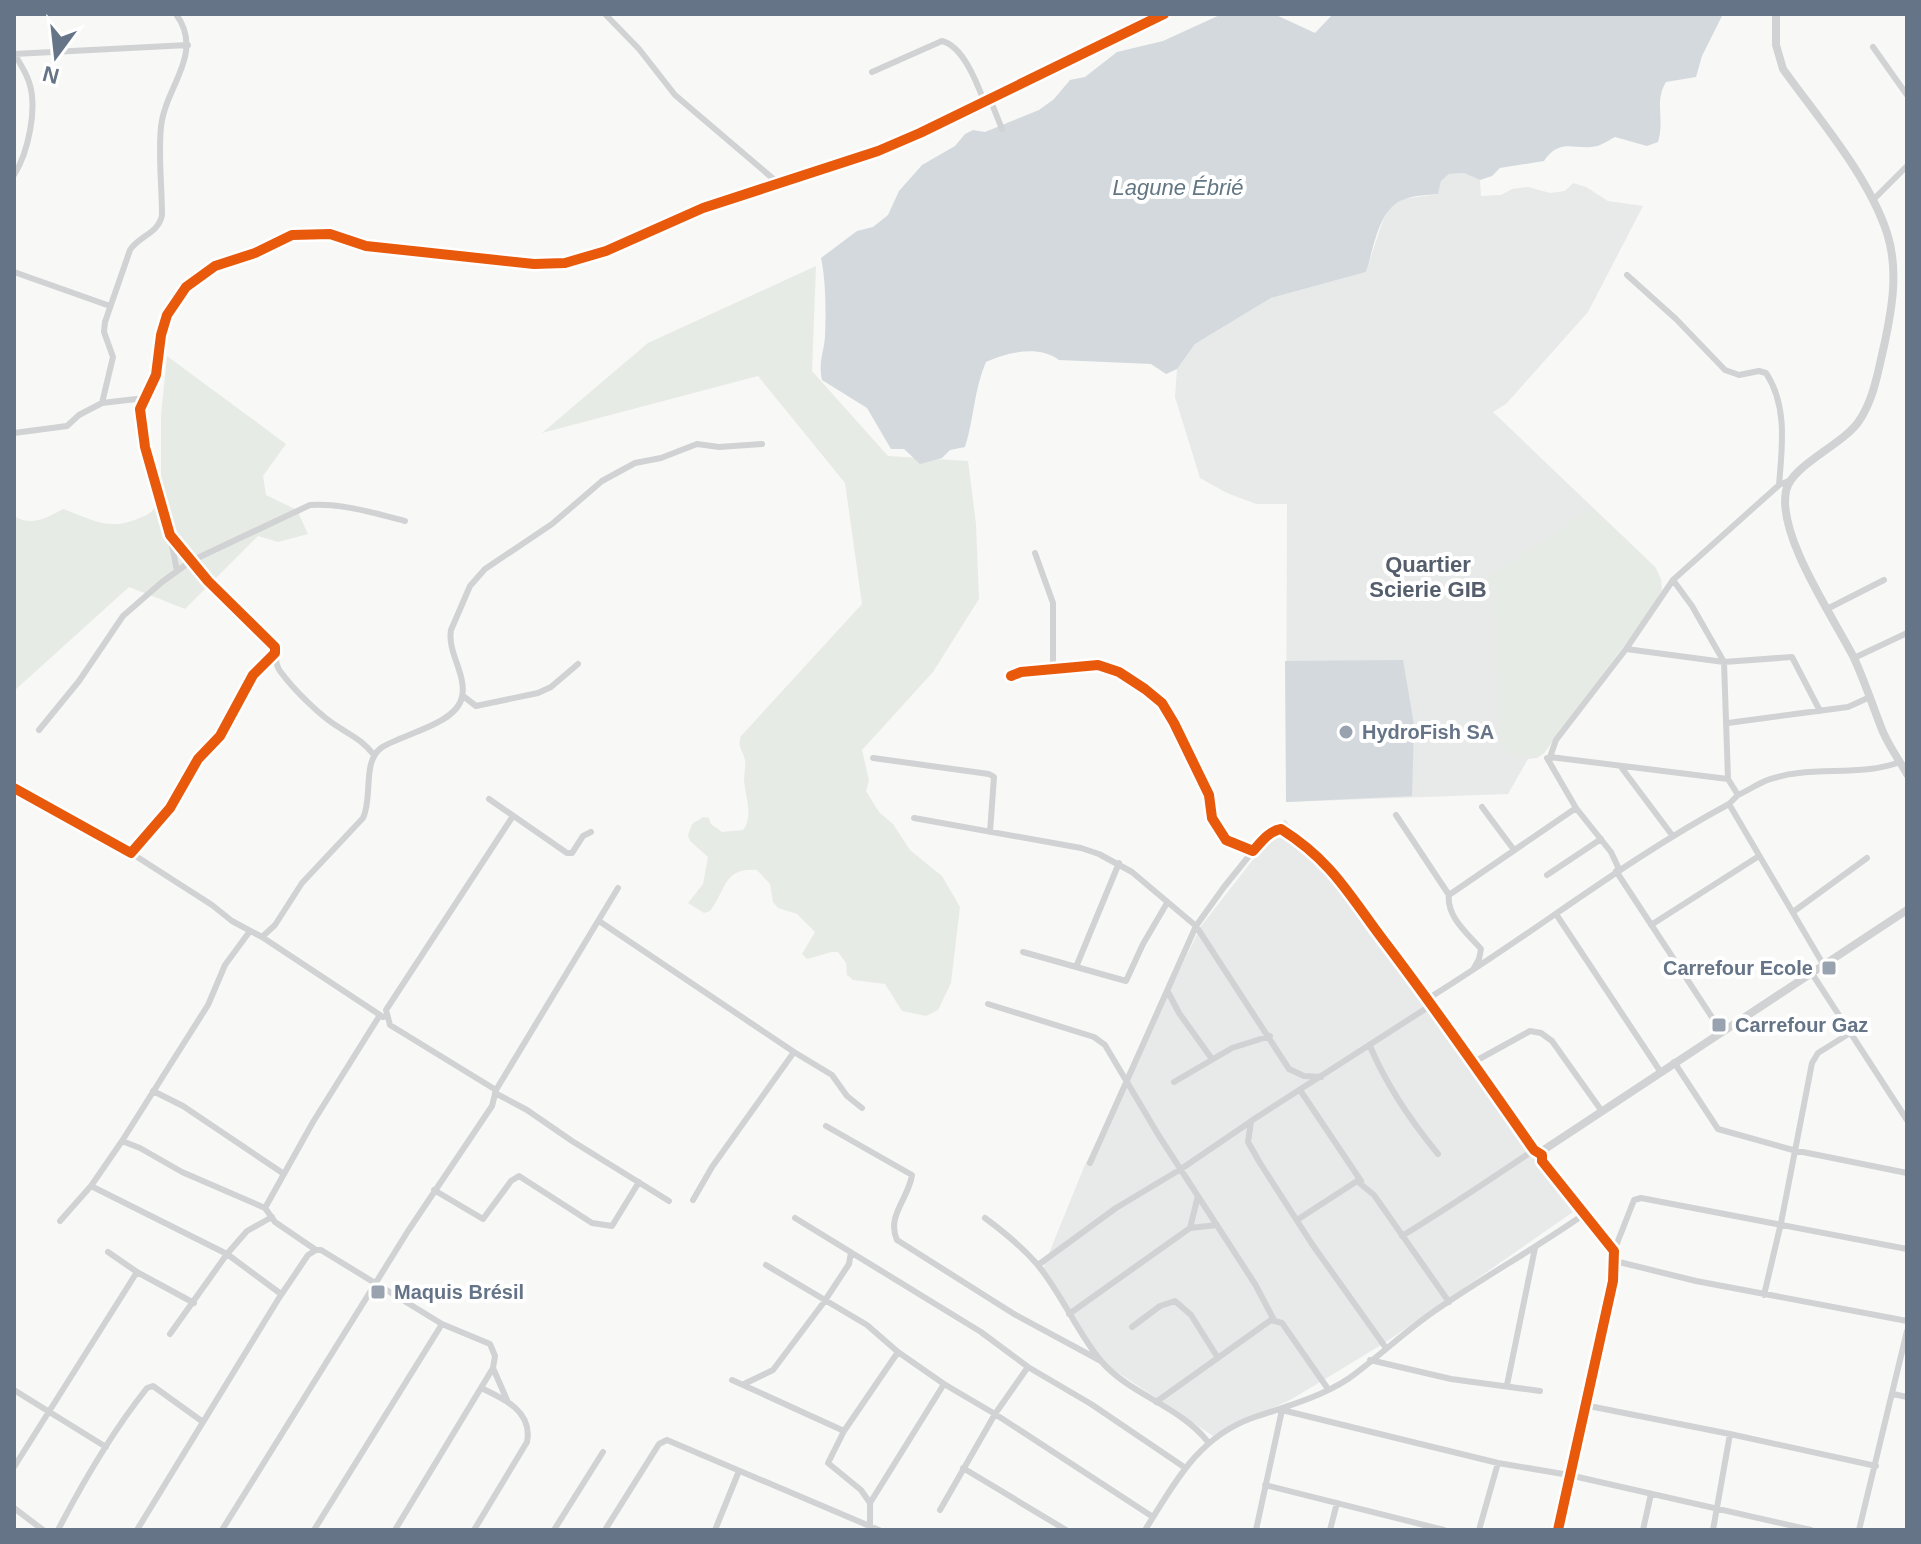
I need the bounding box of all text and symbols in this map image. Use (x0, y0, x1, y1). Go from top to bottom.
north arrow (16, 16, 96, 96)
text: N (40, 61, 62, 89)
water label: Lagune Ébrié (1113, 175, 1243, 200)
district label: Quartier Scierie GIB (1369, 552, 1487, 602)
place label: HydroFish SA (1362, 721, 1494, 743)
marker: HydroFish SA (1337, 723, 1355, 741)
place label: Carrefour Ecole (1663, 957, 1813, 979)
marker: Carrefour Ecole (1820, 959, 1838, 977)
place label: Carrefour Gaz (1735, 1014, 1868, 1036)
marker: Carrefour Gaz (1710, 1016, 1728, 1034)
place label: Maquis Brésil (394, 1281, 524, 1303)
marker: Maquis Brésil (369, 1283, 387, 1301)

